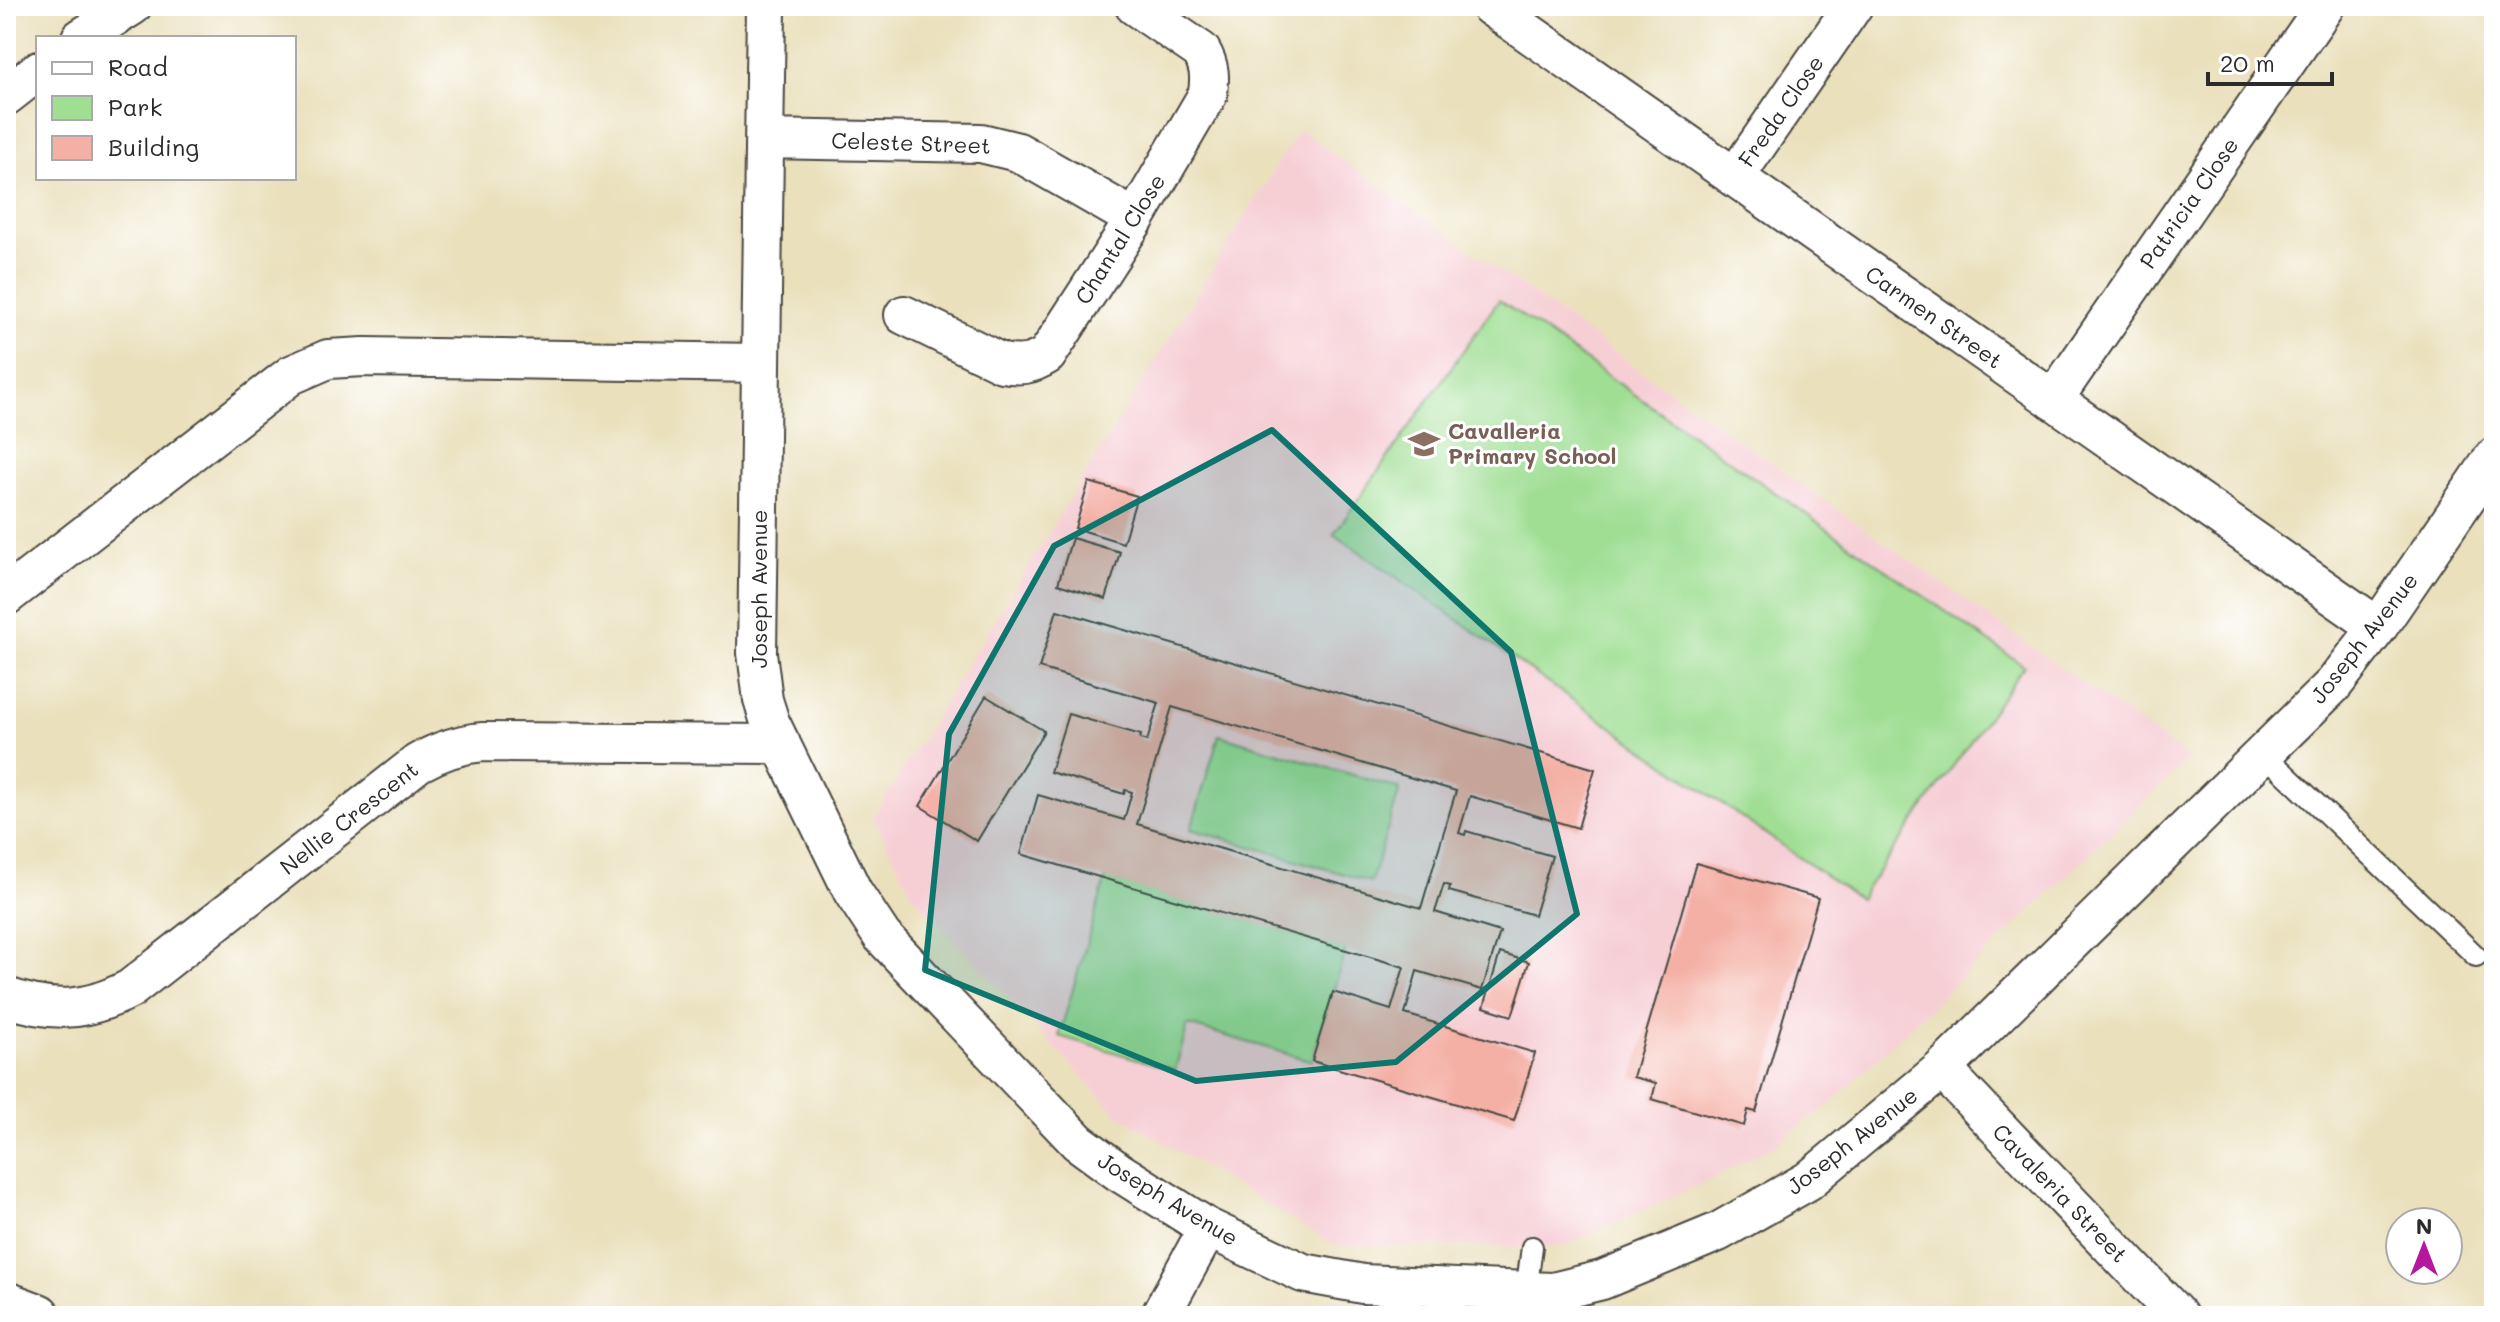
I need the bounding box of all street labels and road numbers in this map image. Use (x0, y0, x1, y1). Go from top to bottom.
street label: Freda Close (1731, 49, 1830, 172)
street label: Celeste Street (831, 125, 991, 160)
street label: Patricia Close (2133, 131, 2245, 274)
street label: Chantal Close (1068, 168, 1171, 309)
street label: Carmen Street (1860, 259, 2008, 375)
street label: Joseph Avenue (744, 510, 773, 668)
street label: Joseph Avenue (2303, 566, 2424, 709)
street label: Nellie Crescent (274, 755, 424, 881)
street label: Joseph Avenue (1780, 1080, 1923, 1201)
street label: Cavaleria Street (1987, 1117, 2134, 1268)
street label: Joseph Avenue (1093, 1145, 1244, 1252)

